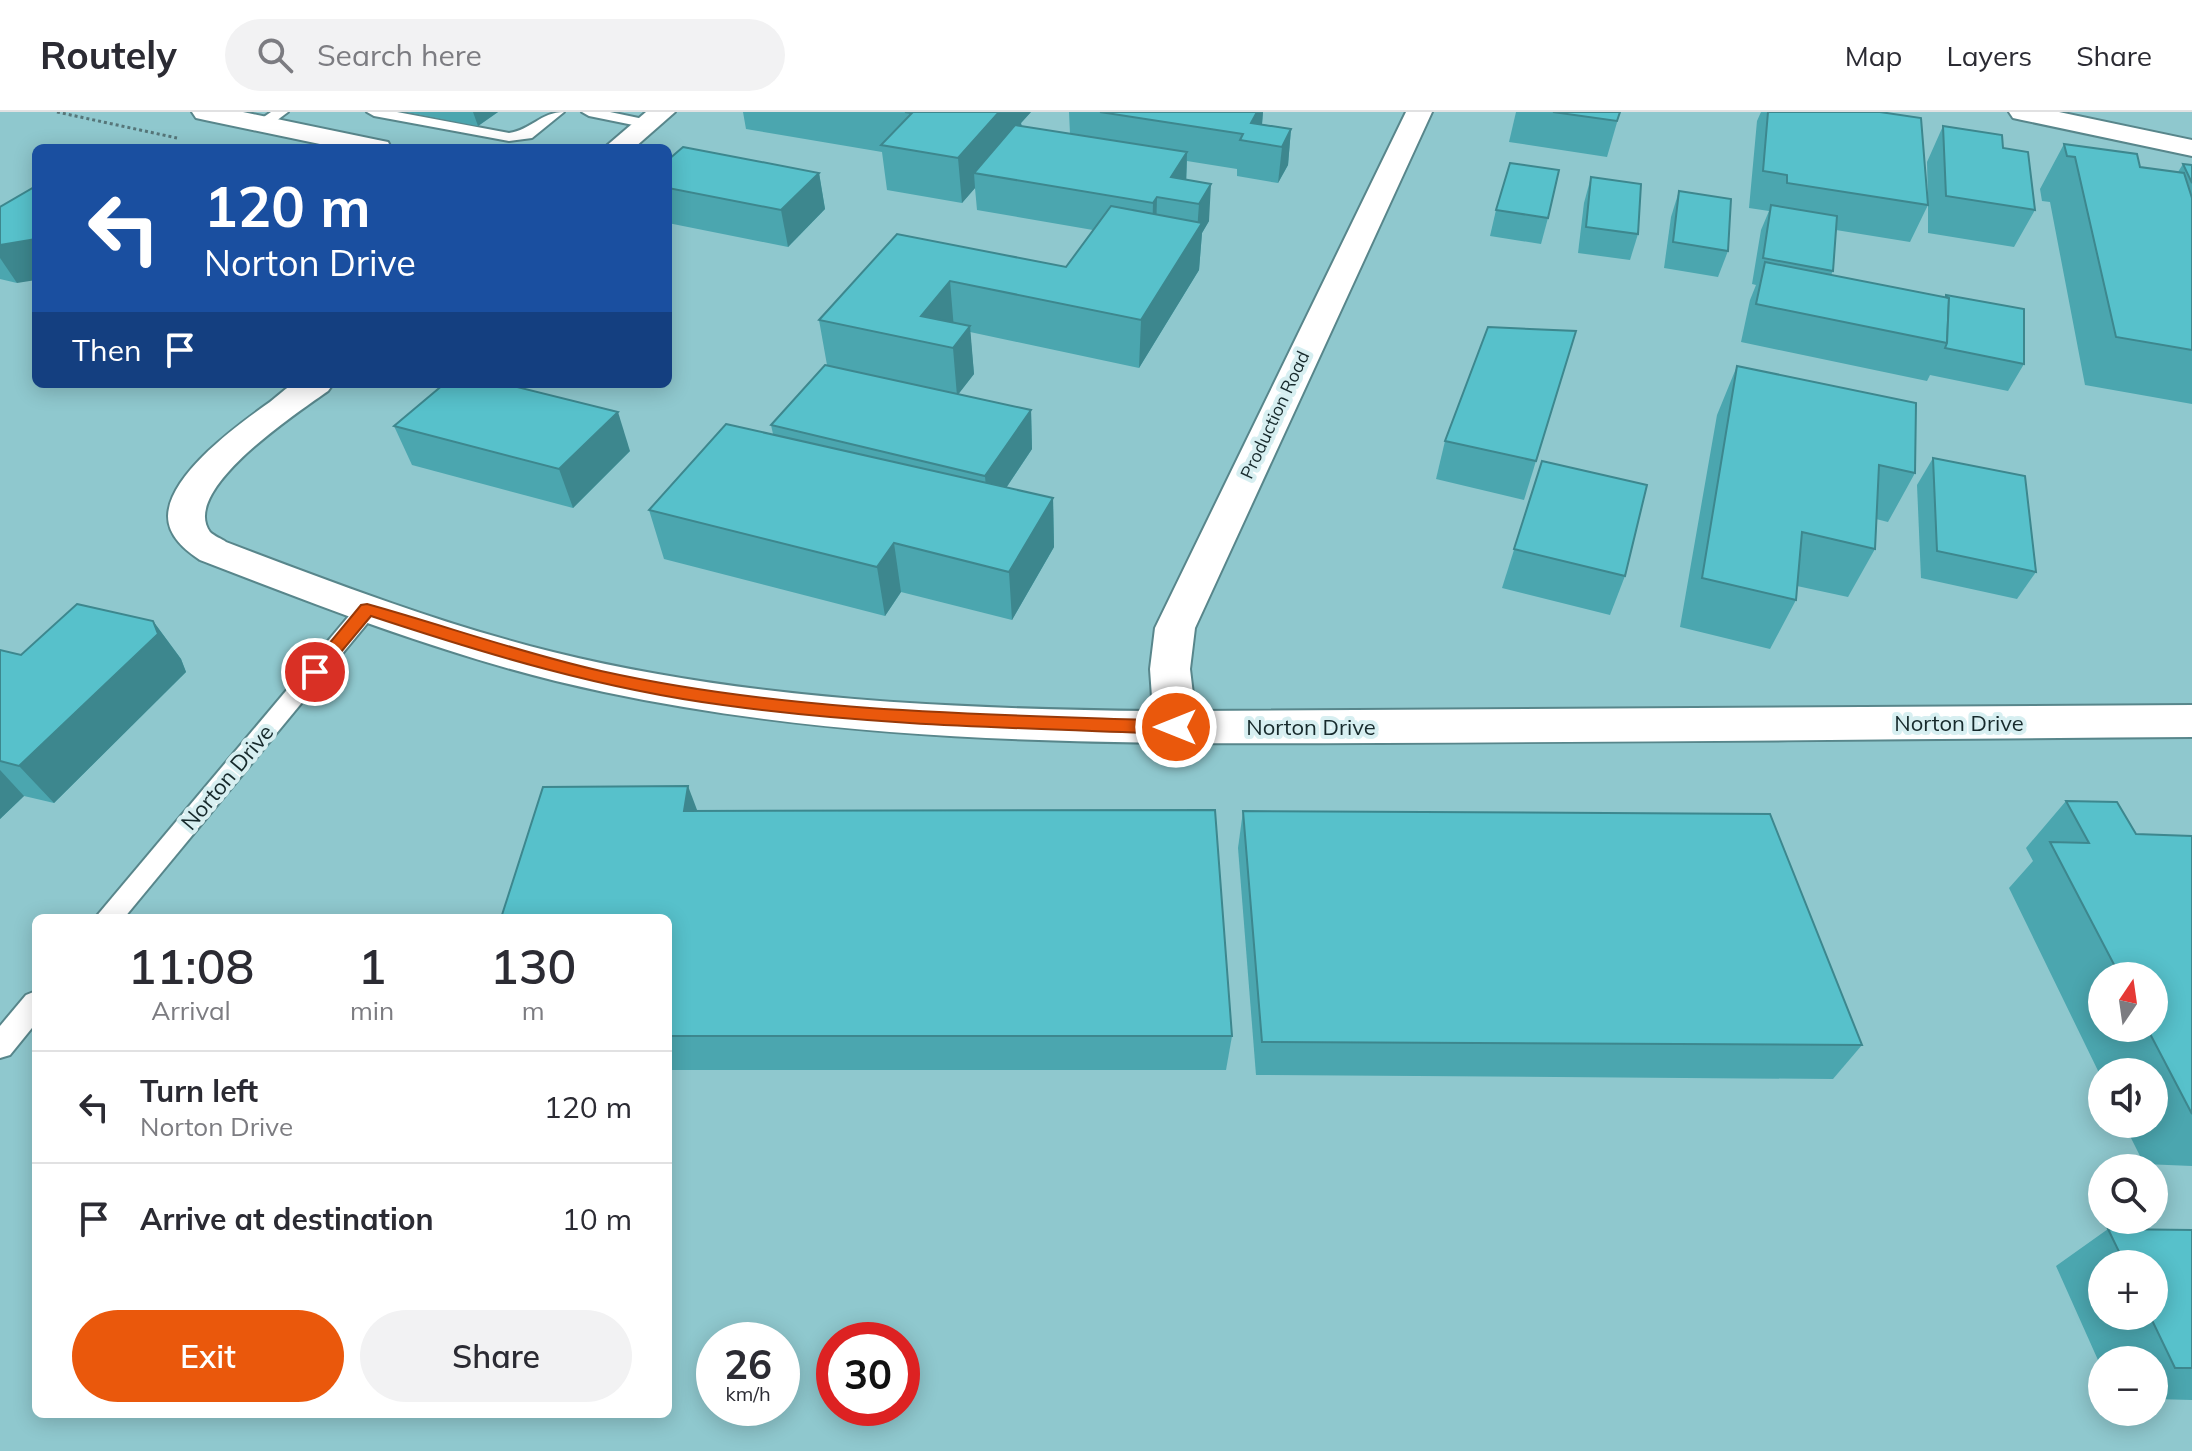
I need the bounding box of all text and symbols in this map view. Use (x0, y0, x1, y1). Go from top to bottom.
search box (225, 19, 785, 91)
text: Routely (40, 31, 177, 79)
icon: search (253, 33, 297, 77)
text: Search here (317, 36, 482, 74)
text: Map (1845, 38, 1902, 73)
text: Layers (1946, 38, 2032, 73)
text: Share (2076, 38, 2152, 73)
text: 120 m (204, 171, 371, 241)
icon: left (72, 176, 176, 280)
text: Norton Drive (204, 240, 416, 285)
icon: arrive (158, 328, 202, 372)
text: Then (72, 331, 142, 369)
street label: Production Road (1235, 347, 1314, 482)
pin (281, 638, 349, 706)
icon: arrive (293, 650, 337, 694)
position arrow (1134, 685, 1218, 769)
street label: Norton Drive (1894, 709, 2024, 737)
street label: Norton Drive (1246, 713, 1376, 741)
street label: Norton Drive (175, 718, 279, 836)
text: 11:08 (128, 936, 254, 996)
text: 1 (358, 936, 386, 996)
text: 130 (490, 936, 576, 996)
north arrow (2088, 962, 2168, 1042)
map controls (2088, 962, 2168, 1426)
text: Arrival (151, 994, 231, 1027)
text: min (350, 994, 394, 1027)
text: m (522, 994, 545, 1027)
button: sound (2088, 1058, 2168, 1138)
text: Turn left (140, 1072, 258, 1110)
icon: left (72, 1085, 116, 1129)
text: 120 m (544, 1088, 632, 1126)
text: Norton Drive (140, 1110, 293, 1143)
button: search (2088, 1154, 2168, 1234)
icon: arrive (72, 1197, 116, 1241)
text: Arrive at destination (140, 1200, 434, 1238)
text: 10 m (562, 1200, 632, 1238)
button: + (2088, 1250, 2168, 1330)
button: Exit (72, 1310, 344, 1402)
button: Share (360, 1310, 632, 1402)
speed limit sign: 30 (816, 1322, 920, 1426)
text: 26 (724, 1339, 772, 1389)
button: − (2088, 1346, 2168, 1426)
text: km/h (725, 1381, 771, 1406)

